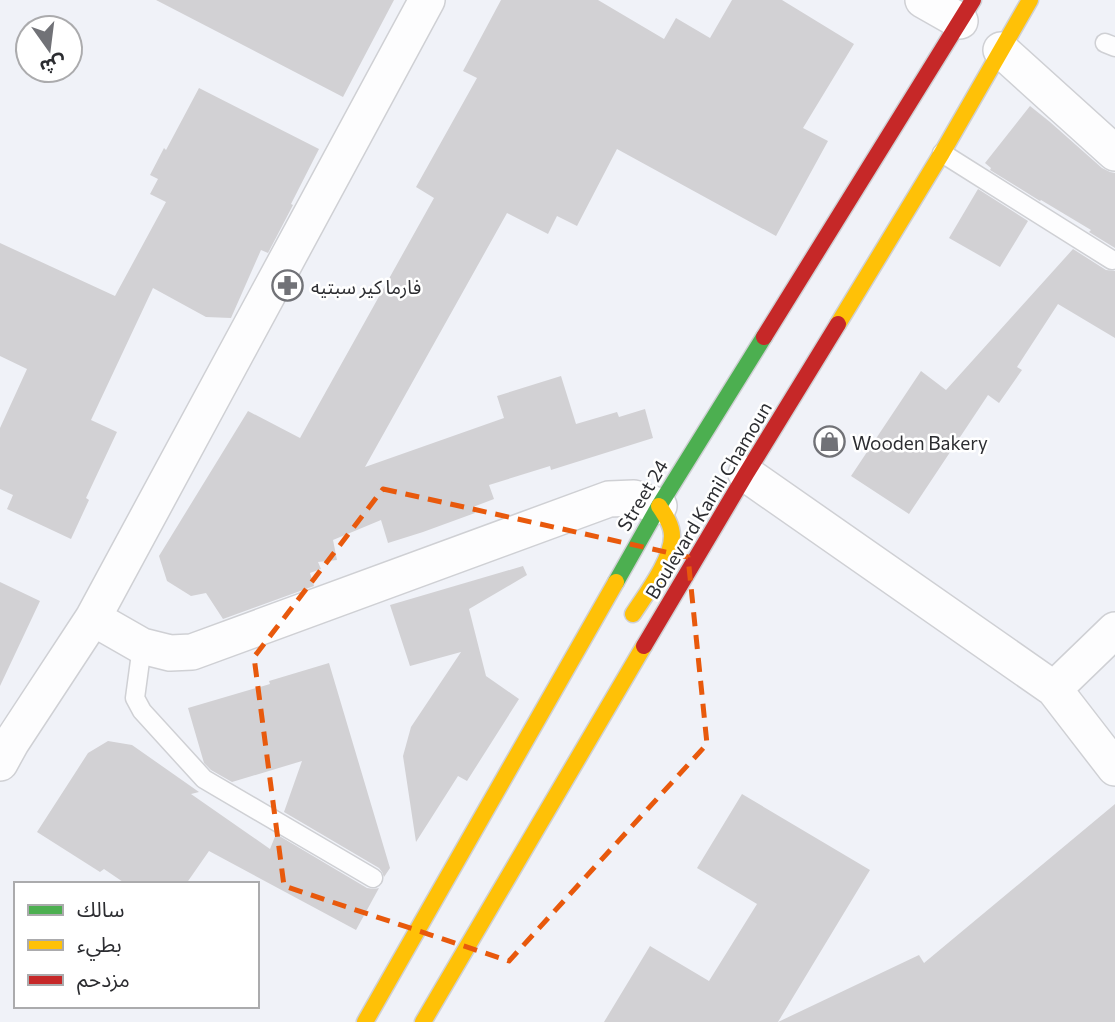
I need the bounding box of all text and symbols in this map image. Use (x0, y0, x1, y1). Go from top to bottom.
north arrow (14, 14, 84, 84)
text: ش (38, 52, 69, 80)
pharmacy icon: فارما كير سبتيه (271, 269, 305, 303)
place label: فارما كير سبتيه (311, 275, 421, 299)
street label: Boulevard Kamil Chamoun (640, 397, 776, 603)
shop icon: Wooden Bakery (812, 425, 846, 459)
place label: Wooden Bakery (852, 431, 988, 454)
street label: Street 24 (612, 455, 672, 535)
legend (14, 882, 259, 1008)
text: سالك (77, 896, 124, 921)
text: بطيء (77, 931, 122, 961)
text: مزدحم (77, 966, 130, 995)

